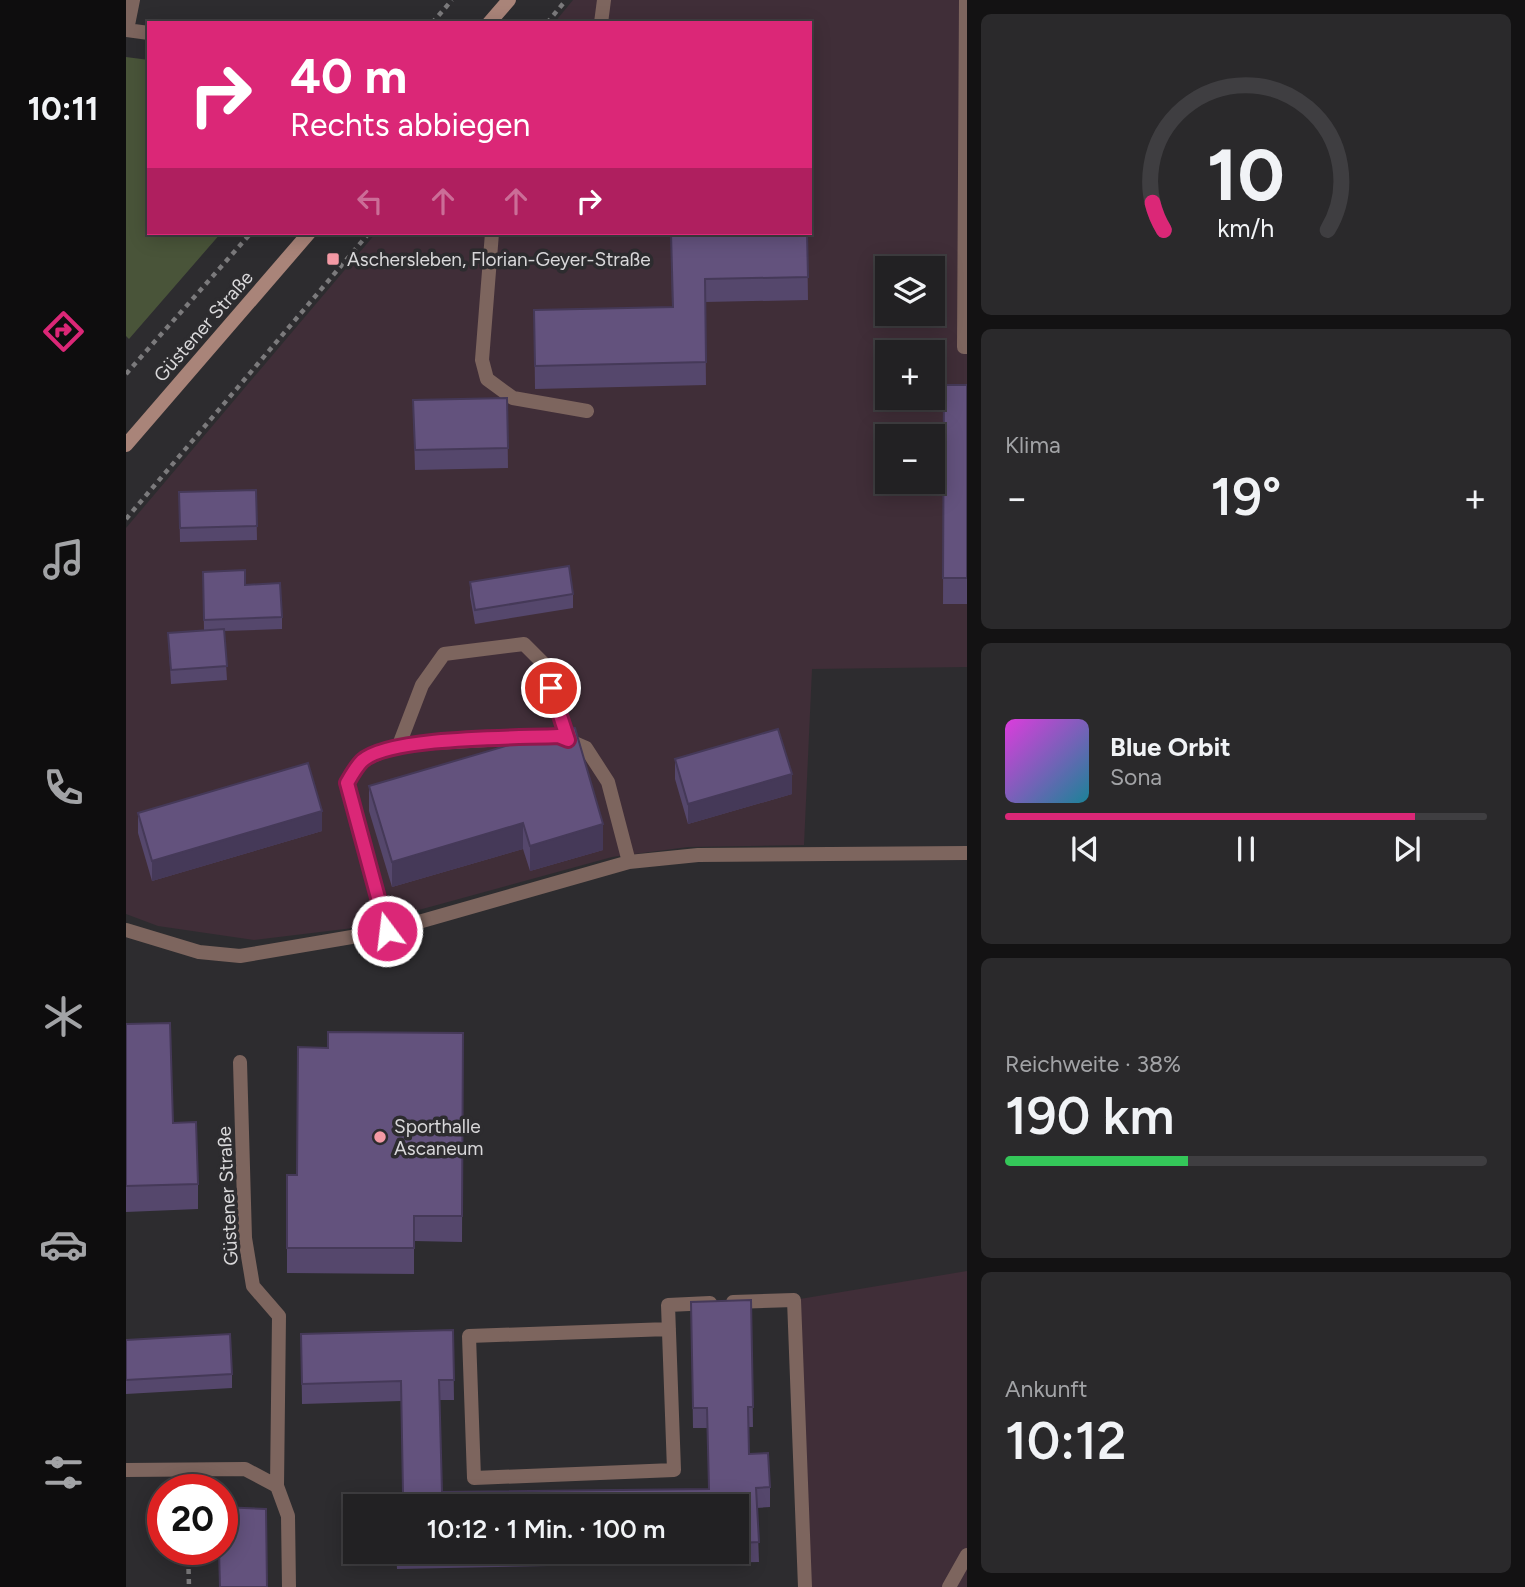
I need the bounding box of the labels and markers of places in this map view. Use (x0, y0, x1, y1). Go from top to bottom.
place label: Aschersleben, Florian-Geyer-Straße (347, 248, 651, 271)
marker: Aschersleben, Florian-Geyer-Straße (325, 251, 341, 267)
pin (521, 658, 581, 718)
place label: Sporthalle Ascaneum (394, 1115, 483, 1160)
marker: Sporthalle Ascaneum (372, 1129, 388, 1145)

